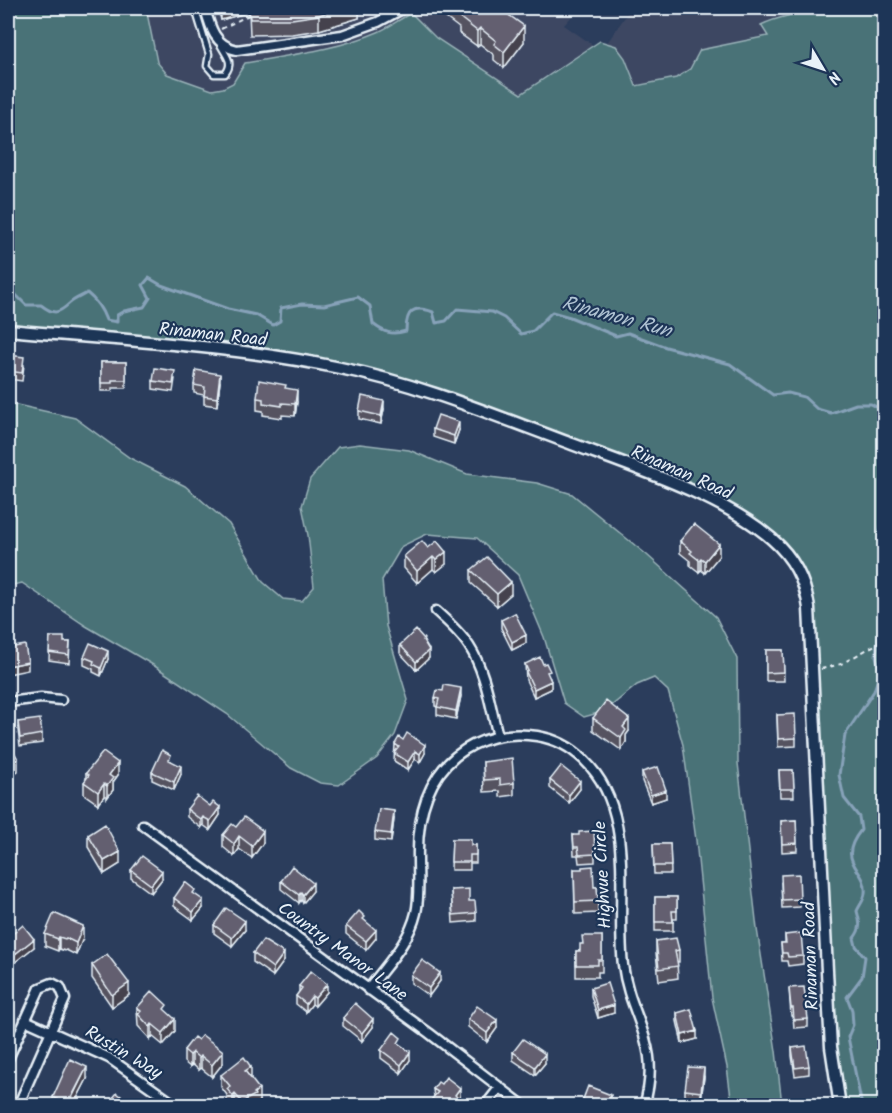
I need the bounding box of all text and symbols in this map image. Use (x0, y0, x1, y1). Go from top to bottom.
north arrow (793, 39, 853, 99)
text: N (821, 66, 846, 89)
water label: Rinamon Run (558, 288, 676, 348)
street label: Rinaman Road (157, 315, 269, 356)
street label: Rinaman Road (626, 438, 738, 509)
street label: Highvue Circle (586, 820, 621, 929)
street label: Country Manor Lane (271, 895, 413, 1010)
street label: Rinaman Road (795, 900, 828, 1011)
street label: Rustin Way (79, 1019, 168, 1088)

